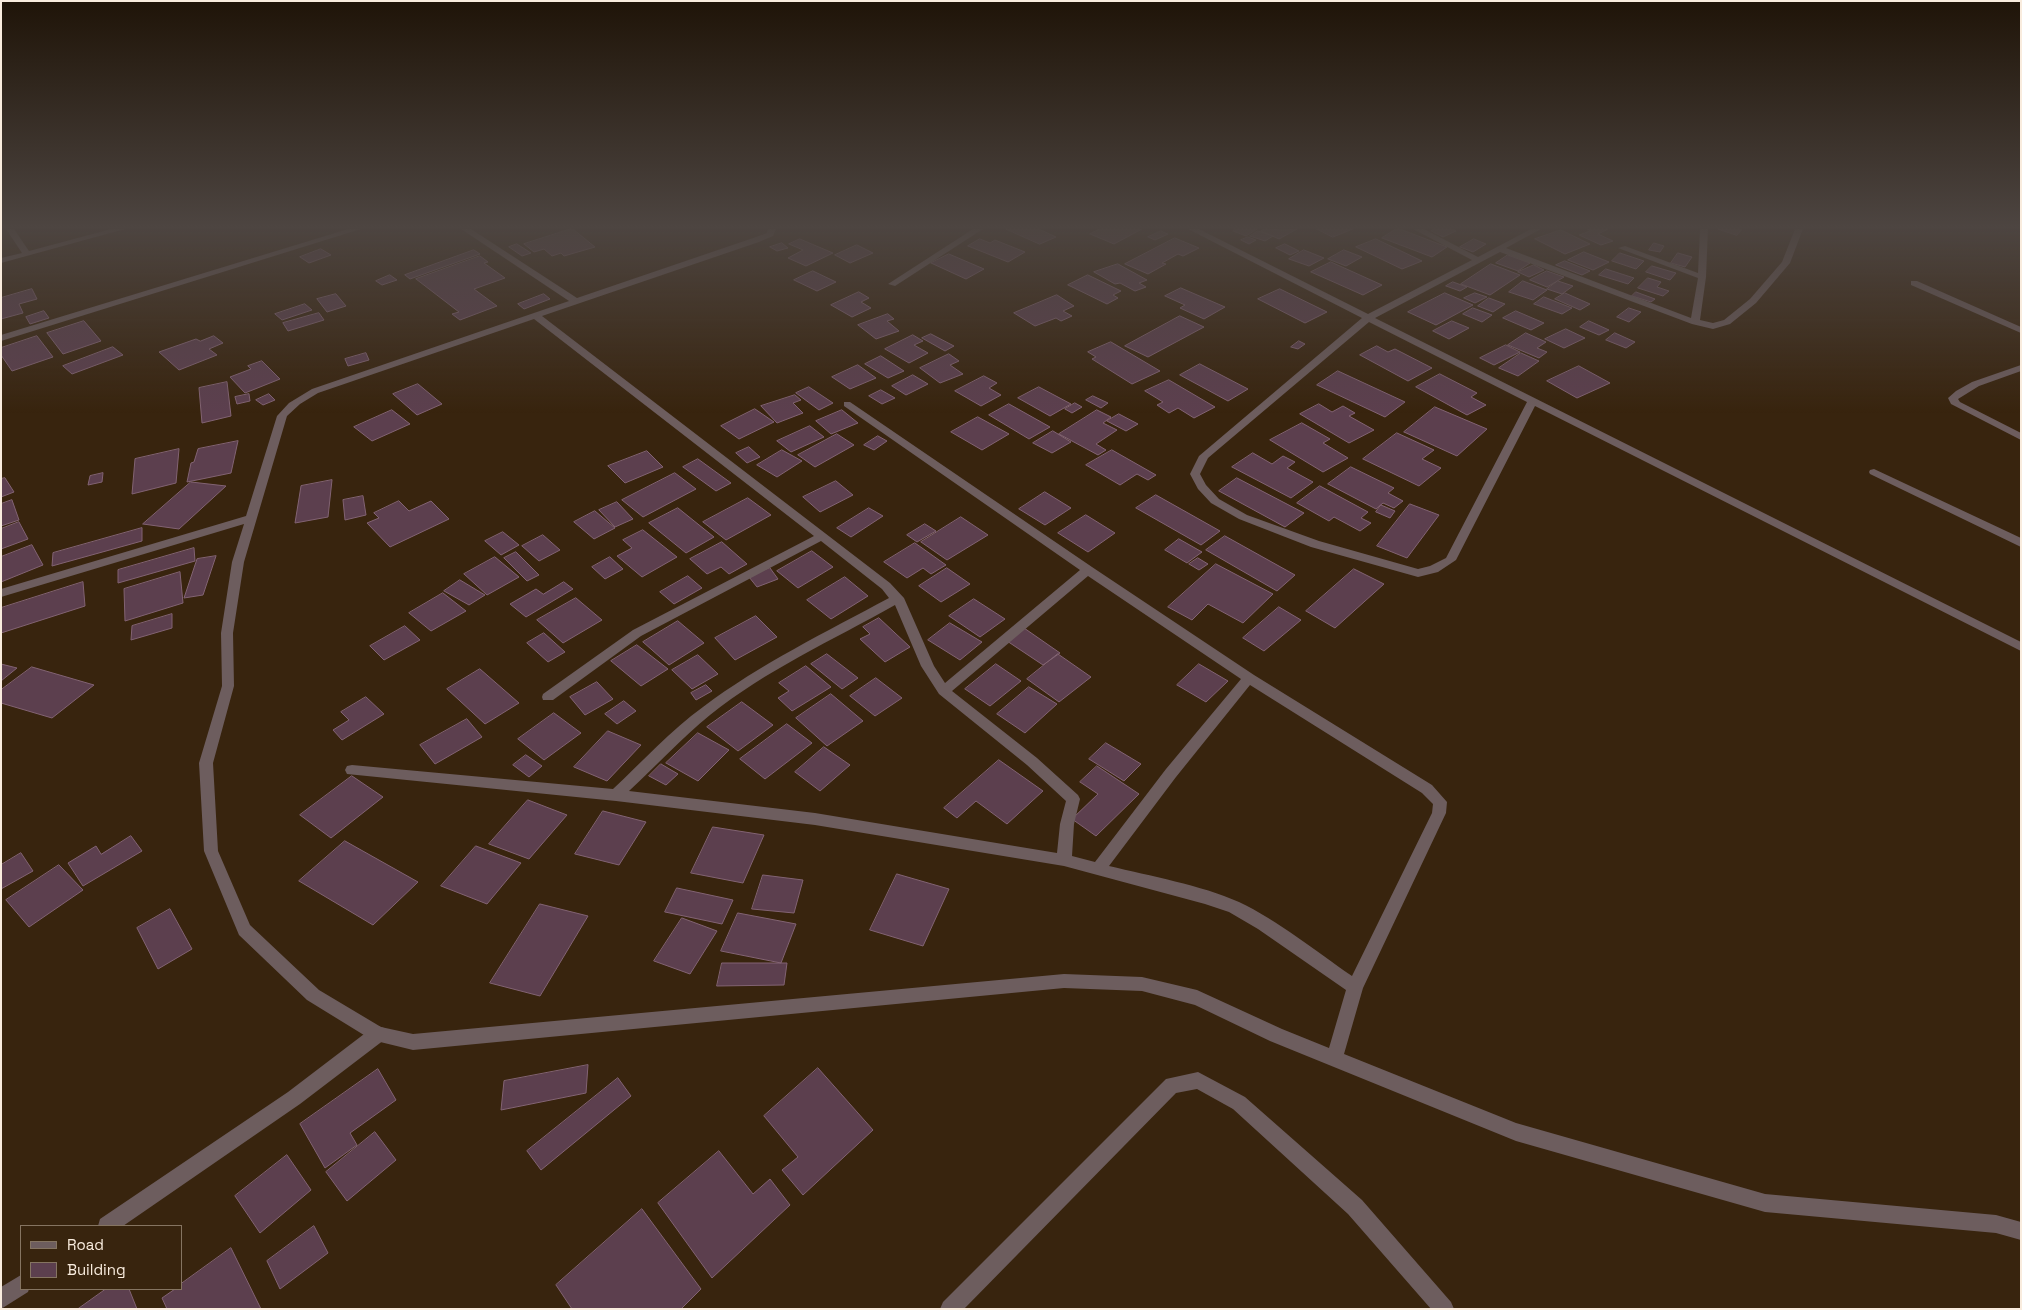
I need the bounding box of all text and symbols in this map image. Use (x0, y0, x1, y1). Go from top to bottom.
legend (20, 1225, 182, 1290)
text: Road (67, 1235, 104, 1254)
text: Building (67, 1260, 126, 1279)

